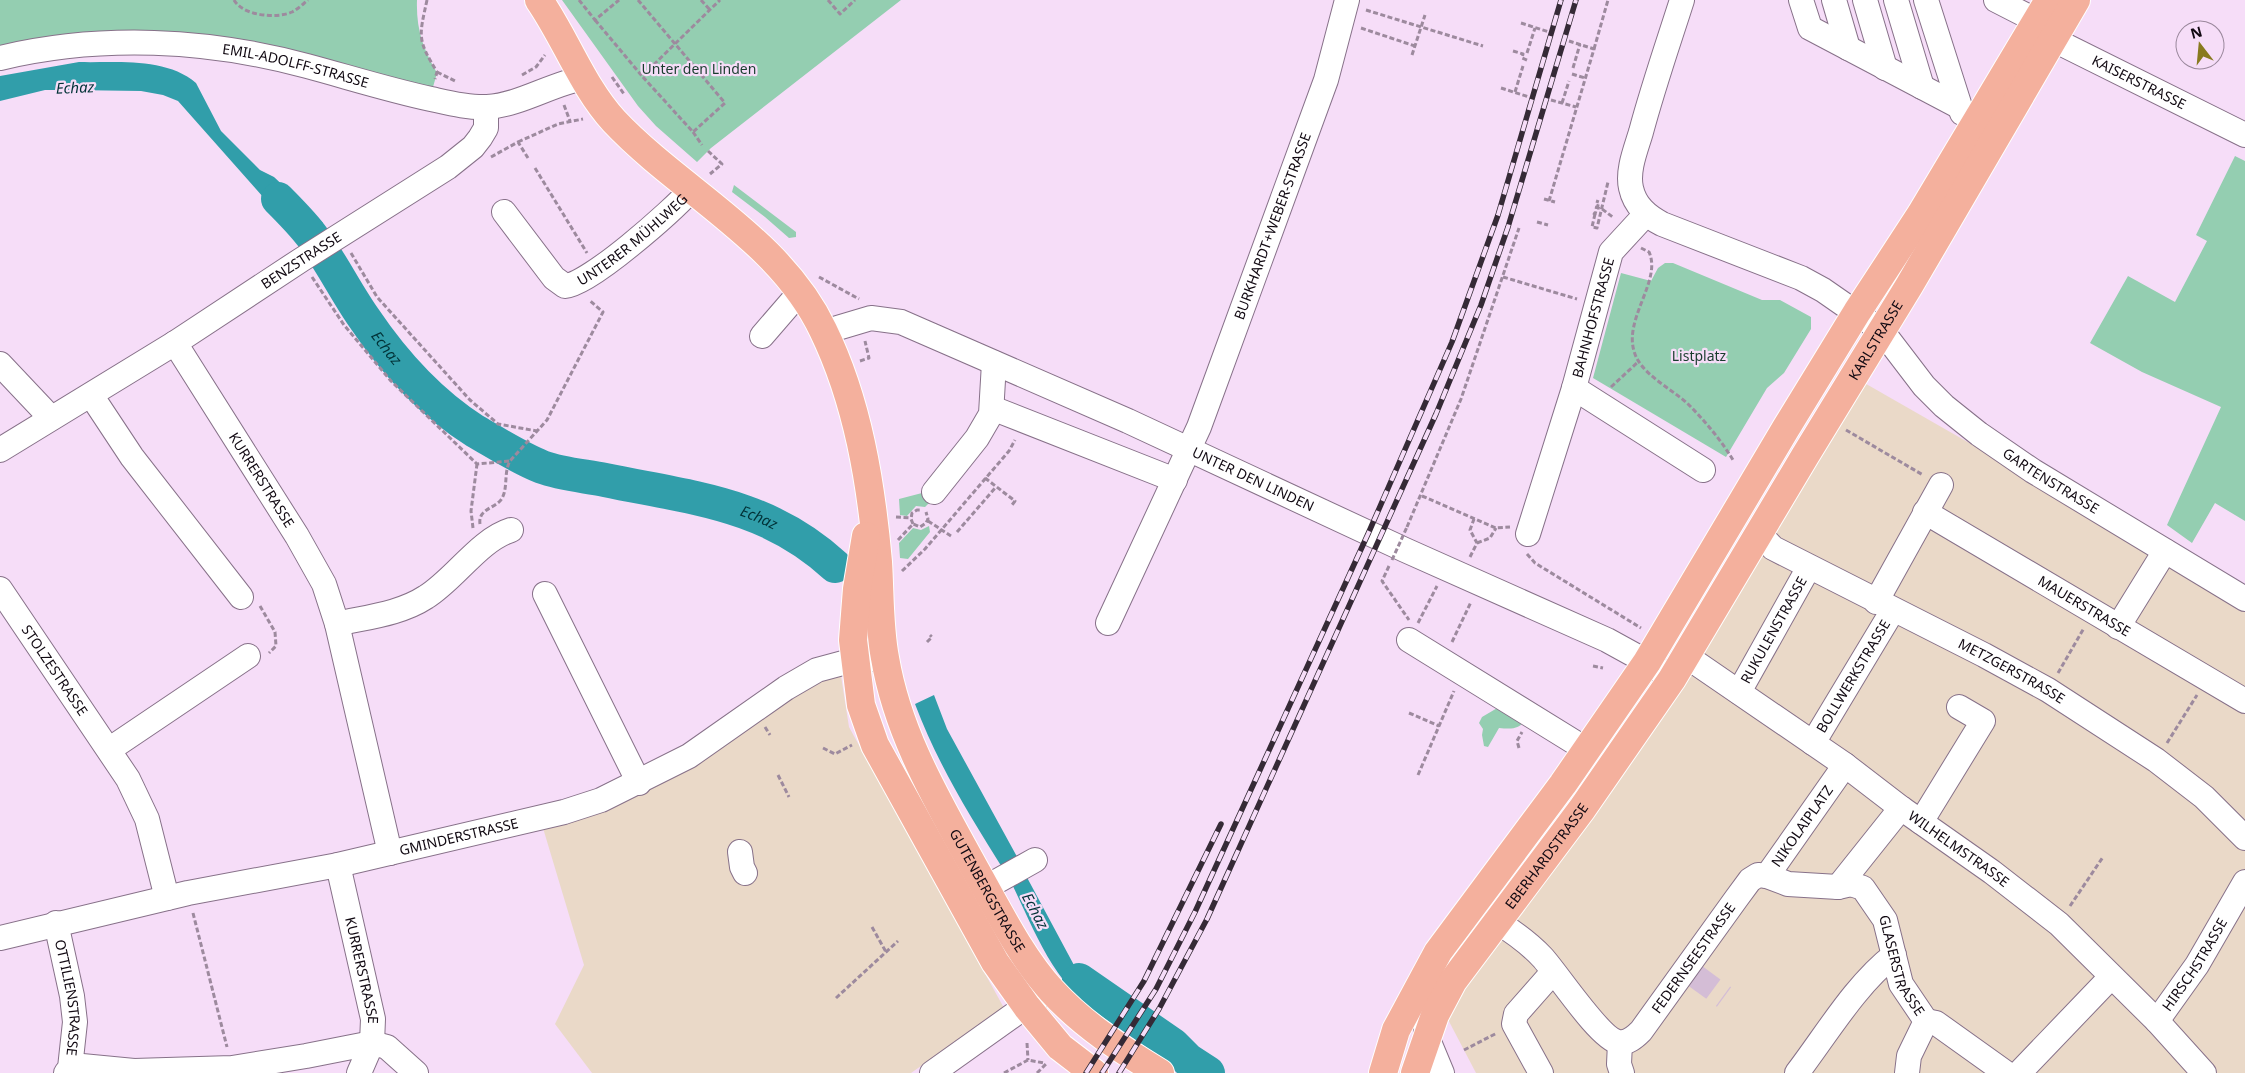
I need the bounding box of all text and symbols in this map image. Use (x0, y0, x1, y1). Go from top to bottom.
north arrow (2175, 20, 2225, 70)
text: N (2188, 21, 2204, 43)
street label: EMIL-ADOLFF-STRASSE (221, 39, 371, 92)
street label: KAISERSTRASSE (2089, 50, 2189, 113)
park label: Unter den Linden (642, 59, 756, 78)
water label: Echaz (55, 76, 95, 98)
street label: BURKHARDT+WEBER-STRASSE (1229, 130, 1315, 322)
street label: UNTERER MÜHLWEG (574, 189, 691, 290)
street label: BENZSTRASSE (257, 227, 345, 293)
street label: BAHNHOFSTRASSE (1567, 255, 1618, 380)
street label: KARLSTRASSE (1844, 297, 1907, 384)
water label: Echaz (367, 327, 407, 369)
park label: Listplatz (1672, 346, 1727, 365)
street label: KURRERSTRASSE (225, 428, 299, 531)
street label: UNTER DEN LINDEN (1189, 442, 1317, 515)
street label: GARTENSTRASSE (1999, 443, 2103, 518)
water label: Echaz (738, 500, 781, 534)
street label: MAUERSTRASSE (2035, 571, 2134, 640)
street label: RUKULENSTRASSE (1736, 573, 1811, 687)
street label: BOLLWERKSTRASSE (1811, 616, 1894, 736)
street label: STOLZESTRASSE (18, 621, 93, 719)
street label: METZGERSTRASSE (1955, 634, 2069, 708)
street label: NIKOLAIPLATZ (1766, 781, 1837, 870)
street label: EBERHARDSTRASSE (1500, 799, 1592, 913)
street label: WILHELMSTRASSE (1905, 806, 2013, 891)
street label: GMINDERSTRASSE (397, 813, 520, 859)
street label: GUTENBERGSTRASSE (946, 825, 1030, 956)
water label: Echaz (1018, 889, 1054, 932)
street label: FEDERNSEESTRASSE (1647, 899, 1739, 1017)
street label: GLASERSTRASSE (1875, 913, 1930, 1019)
street label: HIRSCHSTRASSE (2157, 914, 2231, 1014)
street label: KURRERSTRASSE (341, 915, 383, 1024)
street label: OTTILIENSTRASSE (51, 937, 85, 1057)

